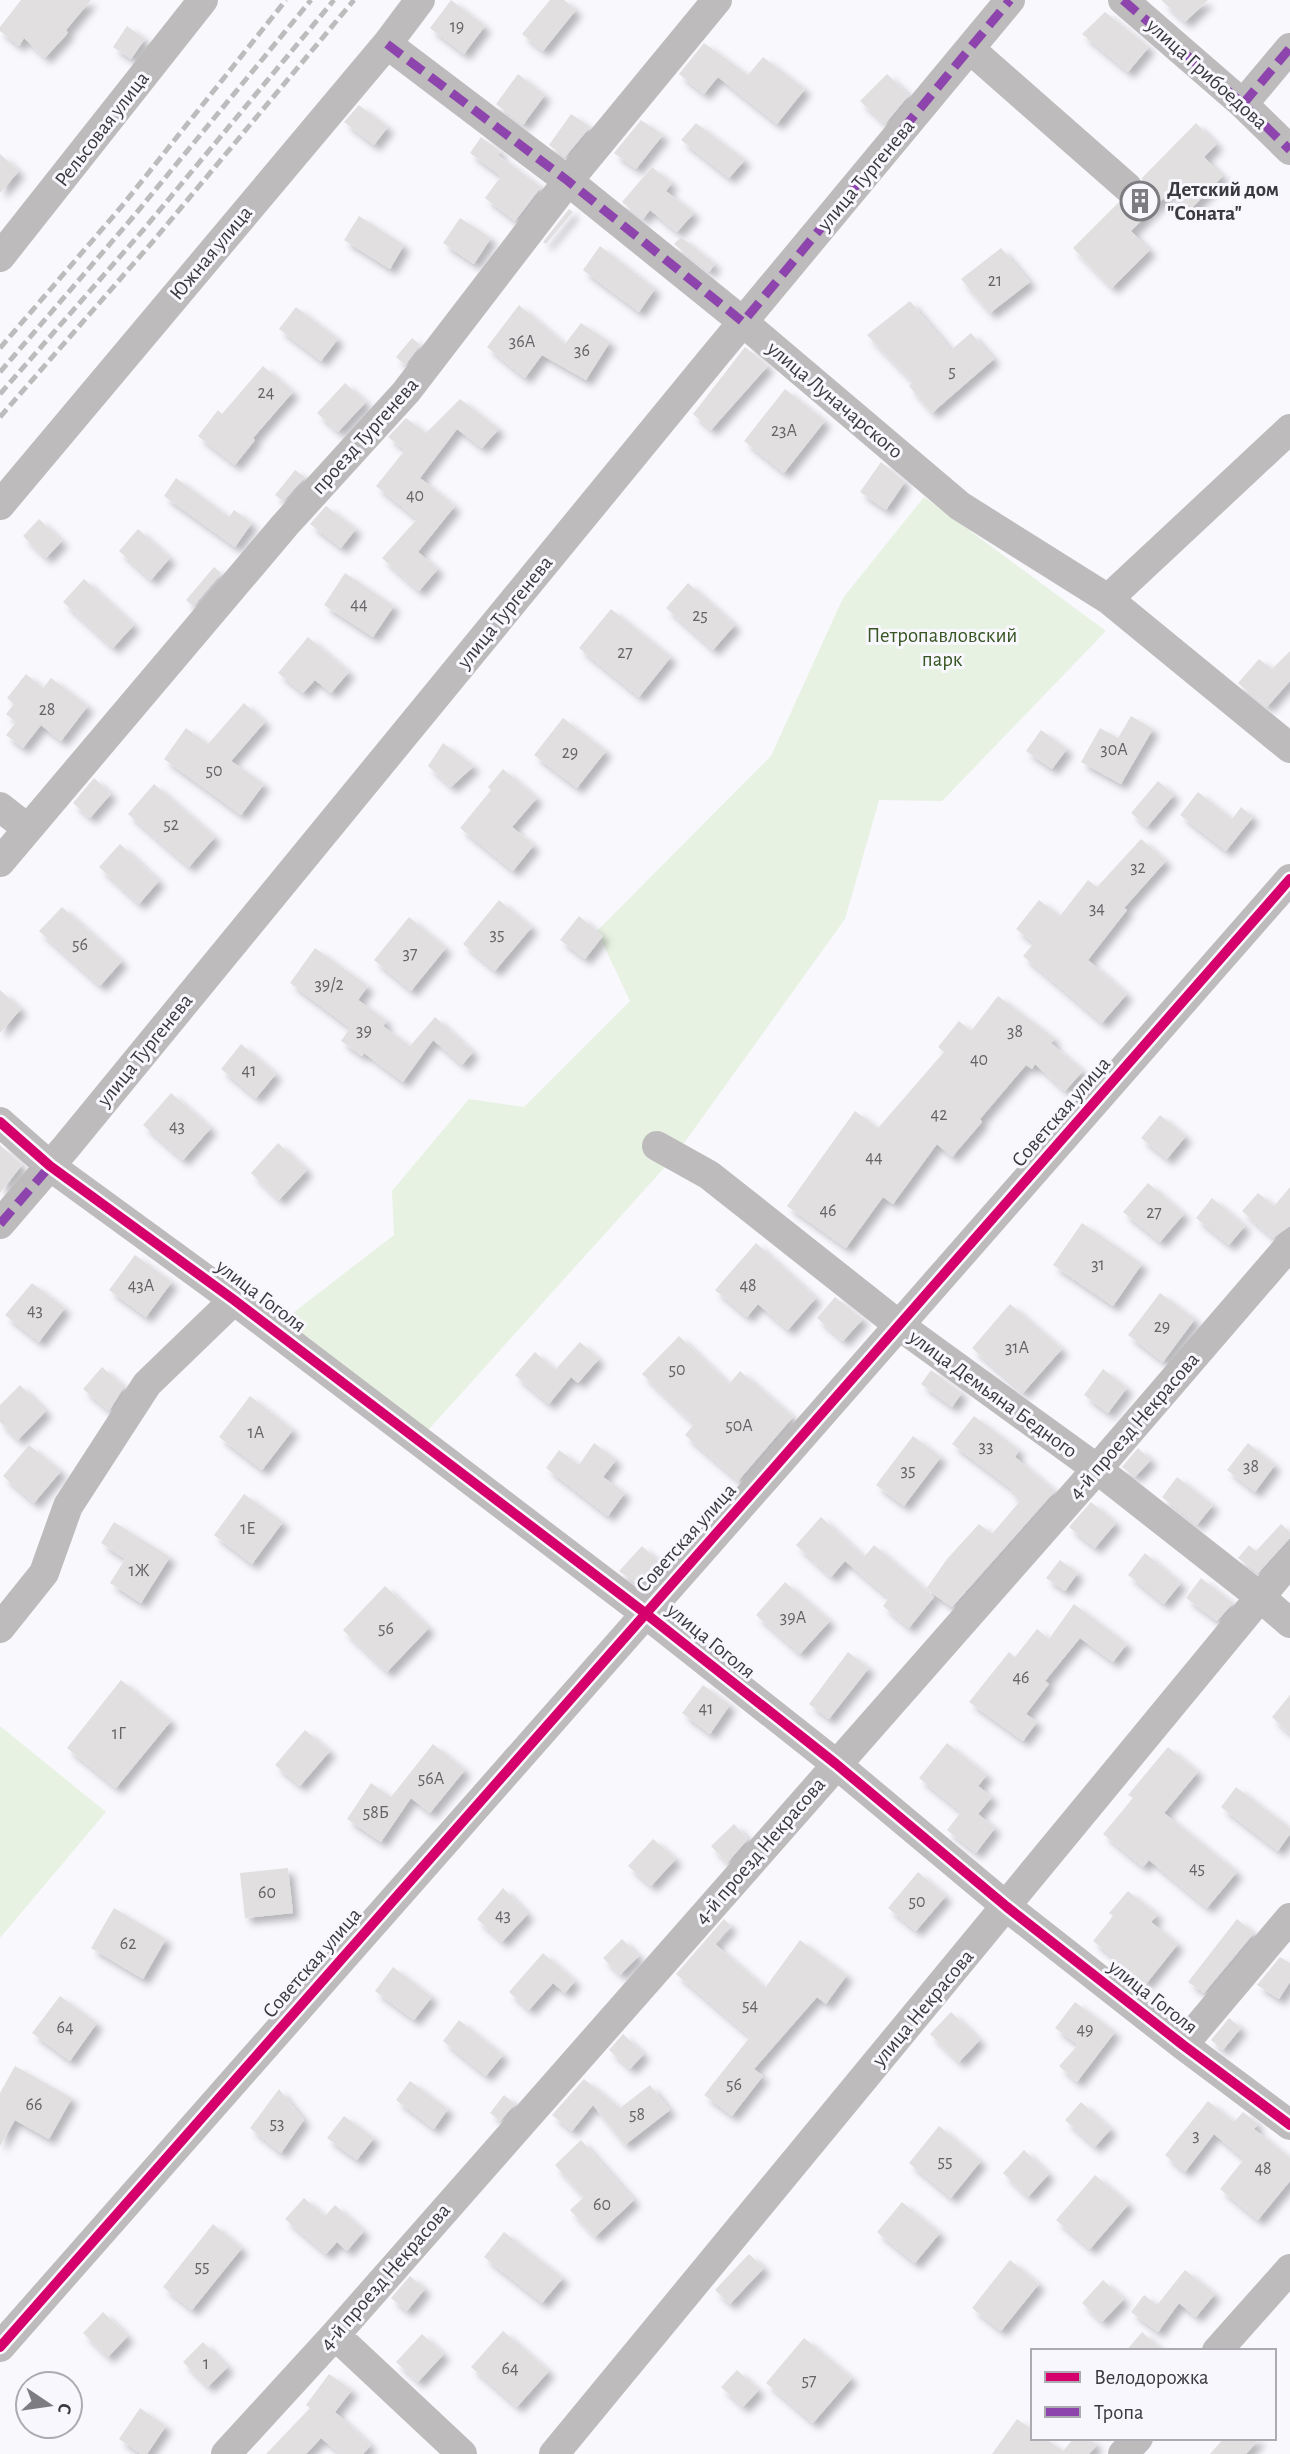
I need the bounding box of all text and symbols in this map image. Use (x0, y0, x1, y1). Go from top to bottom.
street label: улица Грибоедова (1142, 14, 1272, 134)
house number: 19 (450, 18, 464, 36)
street label: Рельсовая улица (51, 67, 153, 190)
street label: улица Тургенева (813, 115, 919, 235)
place label: Детский дом "Соната" (1167, 179, 1279, 224)
building icon: Детский дом "Соната" (1119, 180, 1161, 222)
street label: Южная улица (166, 202, 257, 304)
house number: 21 (988, 272, 1002, 290)
house number: 36А (509, 333, 536, 351)
street label: улица Луначарского (763, 337, 907, 463)
house number: 36 (574, 342, 590, 360)
house number: 5 (948, 363, 956, 381)
street label: проезд Тургенева (308, 374, 423, 498)
house number: 24 (258, 384, 275, 402)
house number: 23А (771, 422, 798, 440)
house number: 40 (406, 487, 424, 505)
street label: улица Тургенева (453, 551, 557, 673)
house number: 44 (350, 596, 368, 614)
house number: 25 (692, 607, 708, 625)
park label: Петропавловский парк (867, 625, 1017, 670)
house number: 27 (617, 644, 633, 662)
house number: 28 (39, 701, 55, 719)
house number: 30А (1100, 741, 1128, 759)
house number: 29 (562, 744, 578, 762)
house number: 50 (205, 762, 223, 780)
house number: 52 (163, 816, 179, 834)
house number: 32 (1130, 859, 1146, 877)
house number: 34 (1089, 900, 1105, 918)
house number: 35 (490, 926, 504, 944)
house number: 56 (72, 936, 88, 954)
house number: 37 (403, 945, 417, 963)
house number: 39/2 (314, 976, 344, 994)
street label: улица Тургенева (93, 989, 197, 1111)
house number: 39 (356, 1022, 372, 1040)
house number: 38 (1007, 1023, 1023, 1041)
house number: 40 (970, 1051, 988, 1069)
street label: Советская улица (1008, 1053, 1115, 1171)
house number: 41 (242, 1062, 256, 1080)
house number: 42 (931, 1106, 947, 1124)
house number: 43 (169, 1118, 185, 1136)
house number: 44 (865, 1149, 883, 1167)
house number: 46 (819, 1202, 837, 1220)
house number: 27 (1146, 1204, 1162, 1222)
street label: улица Гоголя (211, 1255, 310, 1336)
house number: 31 (1091, 1256, 1105, 1274)
house number: 43А (128, 1277, 155, 1295)
house number: 48 (739, 1277, 757, 1295)
house number: 43 (27, 1302, 43, 1320)
house number: 29 (1154, 1318, 1170, 1336)
street label: улица Демьяна Бедного (904, 1325, 1081, 1462)
house number: 31А (1005, 1339, 1030, 1357)
street label: 4-й проезд Некрасова (1065, 1348, 1203, 1503)
house number: 50 (668, 1361, 686, 1379)
house number: 50А (725, 1417, 753, 1435)
house number: 1А (248, 1424, 265, 1442)
house number: 33 (979, 1438, 993, 1456)
house number: 38 (1243, 1458, 1259, 1476)
house number: 35 (901, 1462, 915, 1480)
street label: Советская улица (632, 1479, 740, 1596)
house number: 1Е (240, 1520, 256, 1538)
house number: 1Ж (128, 1562, 150, 1580)
street label: улица Гоголя (662, 1599, 759, 1683)
house number: 39А (780, 1609, 807, 1627)
house number: 56 (378, 1620, 394, 1638)
house number: 46 (1012, 1669, 1030, 1687)
house number: 41 (699, 1700, 713, 1718)
house number: 1Г (112, 1725, 126, 1743)
house number: 56А (418, 1770, 445, 1788)
street label: 4-й проезд Некрасова (691, 1773, 829, 1928)
house number: 58Б (363, 1804, 389, 1822)
house number: 45 (1189, 1860, 1205, 1878)
house number: 60 (258, 1884, 276, 1902)
house number: 50 (908, 1893, 926, 1911)
street label: Советская улица (259, 1904, 366, 2022)
house number: 43 (495, 1907, 511, 1925)
house number: 62 (120, 1935, 136, 1953)
street label: улица Некрасова (868, 1945, 978, 2071)
street label: улица Гоголя (1104, 1955, 1201, 2038)
house number: 54 (742, 1997, 758, 2015)
house number: 64 (56, 2019, 74, 2037)
house number: 49 (1076, 2021, 1094, 2039)
house number: 56 (726, 2076, 742, 2094)
house number: 66 (26, 2096, 42, 2114)
house number: 58 (629, 2106, 645, 2124)
house number: 53 (270, 2115, 284, 2133)
house number: 3 (1192, 2127, 1200, 2145)
house number: 55 (937, 2153, 953, 2171)
house number: 48 (1254, 2160, 1272, 2178)
house number: 60 (593, 2196, 611, 2214)
street label: 4-й проезд Некрасова (316, 2199, 454, 2354)
house number: 55 (194, 2258, 210, 2276)
legend (1031, 2349, 1276, 2440)
house number: 1 (203, 2355, 209, 2373)
house number: 64 (501, 2360, 519, 2378)
text: Велодорожка (1094, 2367, 1209, 2388)
north arrow (14, 2370, 84, 2440)
house number: 57 (801, 2372, 817, 2390)
text: С (54, 2401, 75, 2416)
text: Тропа (1094, 2402, 1144, 2423)

